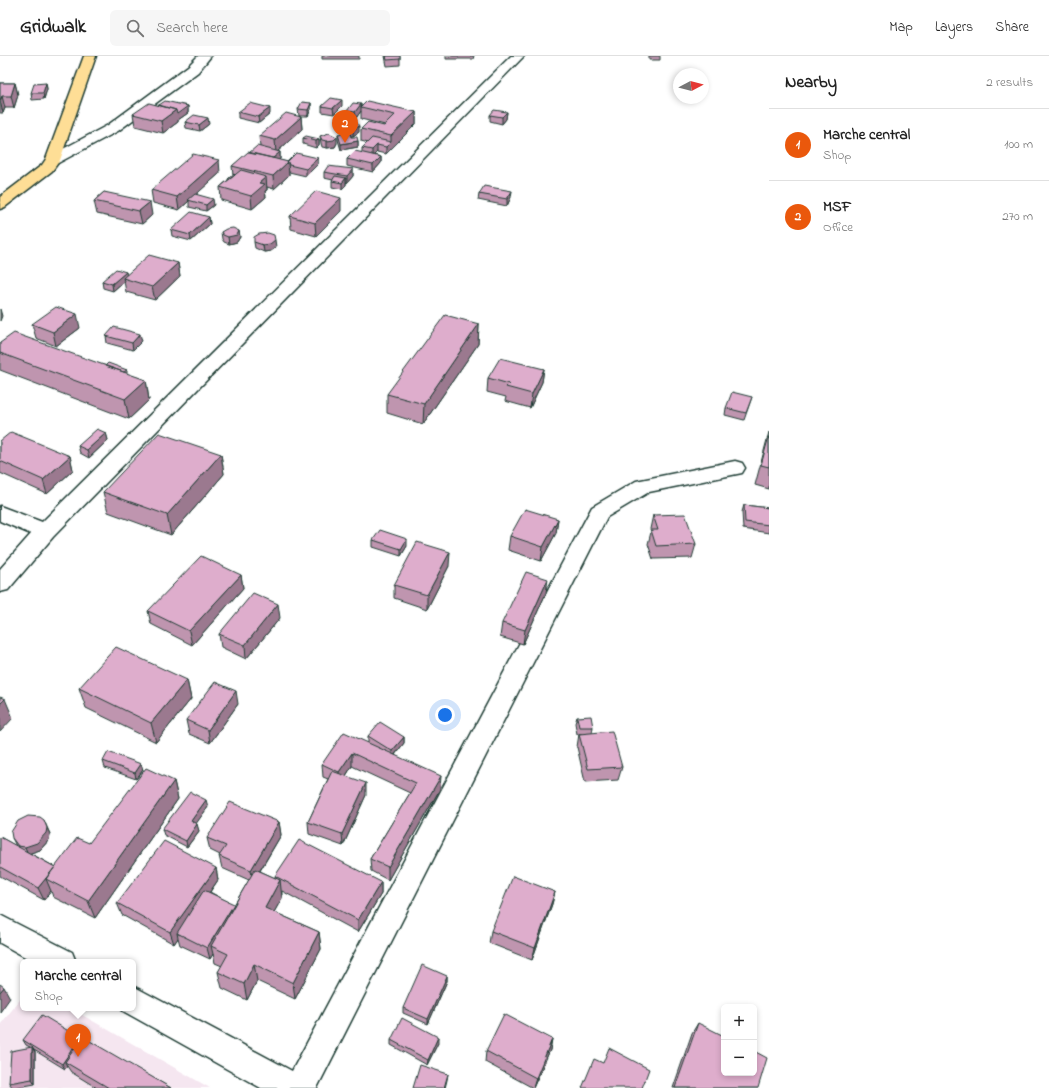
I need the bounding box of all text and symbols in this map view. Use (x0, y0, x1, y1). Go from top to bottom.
search box (110, 10, 390, 46)
text: Gridwalk (20, 14, 86, 41)
icon: search (124, 17, 146, 39)
text: Search here (156, 17, 228, 39)
text: Map (889, 17, 913, 38)
text: Layers (935, 17, 973, 38)
text: Share (995, 17, 1029, 38)
north arrow (673, 68, 709, 104)
text: Nearby (785, 70, 837, 95)
text: 2 results (986, 73, 1033, 92)
pin: 2 (332, 110, 358, 143)
text: Marche central (823, 124, 910, 146)
text: 1 (796, 135, 800, 154)
text: 100 m (1004, 135, 1033, 154)
text: Shop (823, 146, 851, 165)
text: MSF (823, 196, 851, 218)
text: 2 (795, 207, 801, 226)
text: 270 m (1002, 207, 1033, 226)
text: Office (823, 218, 853, 237)
your location (435, 705, 455, 725)
popup (20, 959, 136, 1011)
text: Marche central (34, 965, 122, 987)
text: Shop (34, 987, 63, 1006)
map controls (721, 1004, 757, 1076)
button: + (721, 1004, 757, 1040)
pin: 1 (65, 1024, 91, 1057)
button: − (721, 1040, 757, 1076)

